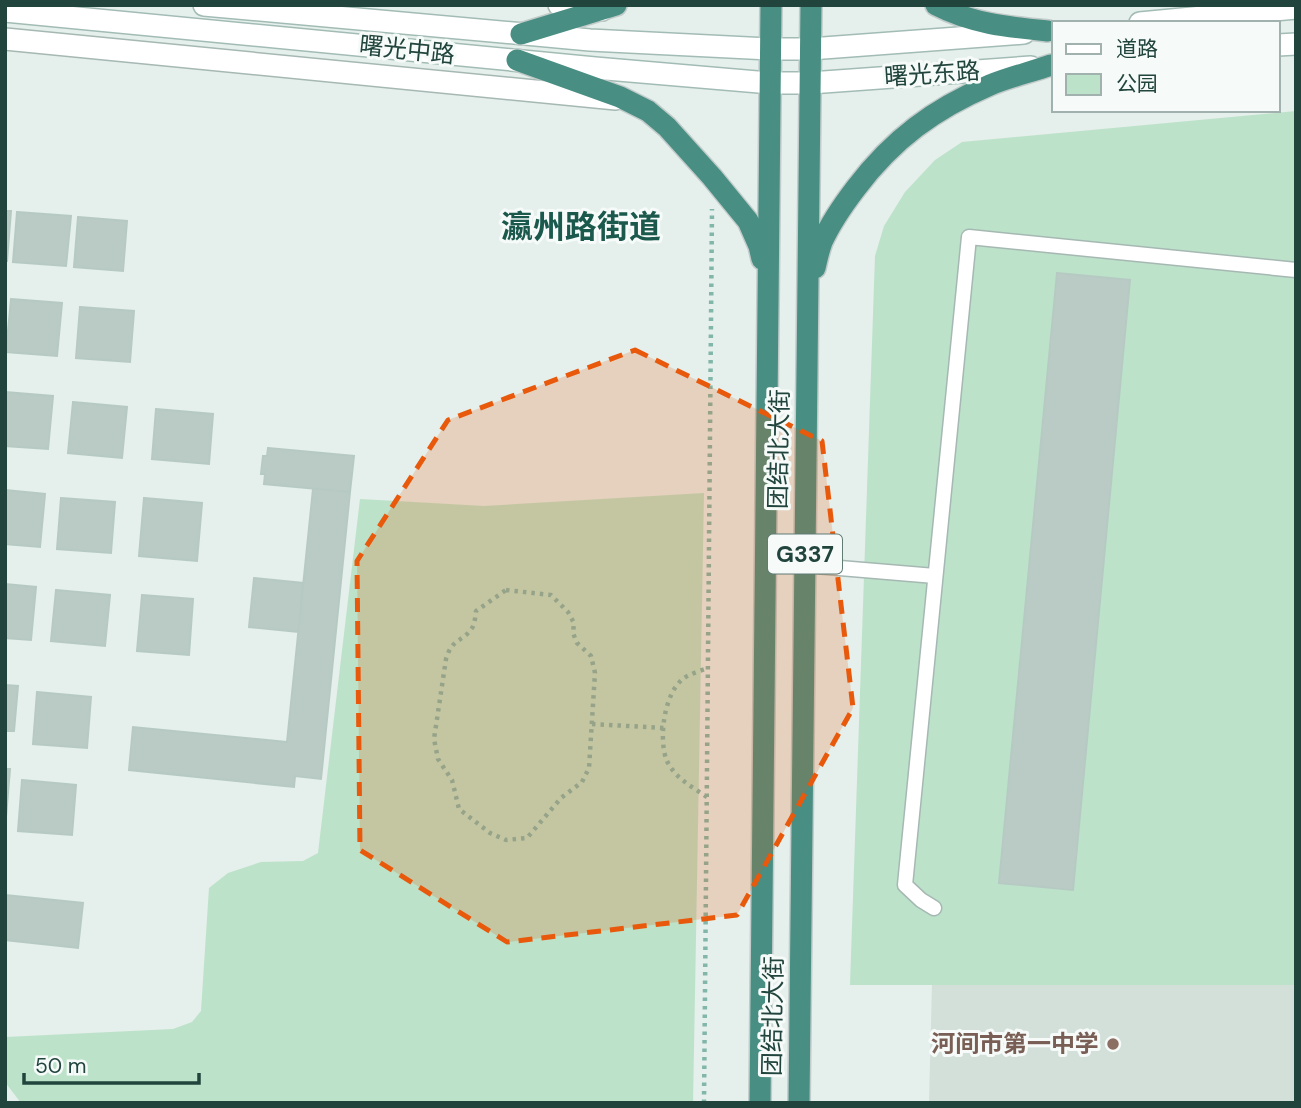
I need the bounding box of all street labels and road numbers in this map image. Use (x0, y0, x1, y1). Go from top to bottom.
street label: 曙光中路 (358, 29, 456, 70)
street label: 曙光东路 (883, 55, 981, 92)
street label: 团结北大街 (762, 389, 795, 509)
road number: G337 (768, 534, 842, 574)
street label: 团结北大街 (756, 956, 789, 1076)

